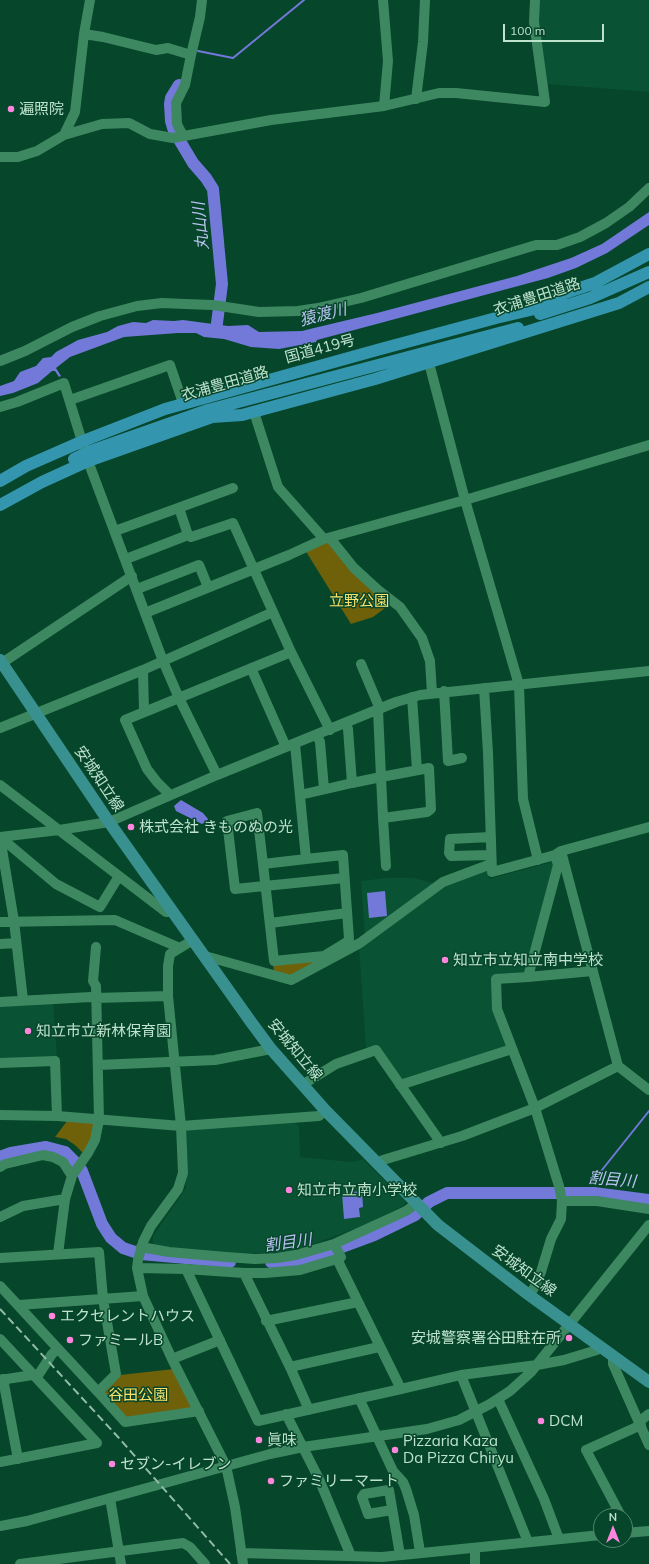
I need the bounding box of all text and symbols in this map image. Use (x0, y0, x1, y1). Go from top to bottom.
scale bar (505, 16, 606, 42)
text: 100 m (510, 23, 545, 38)
place label: 遍照院 (19, 100, 64, 118)
marker: 遍照院 (6, 104, 16, 114)
water label: 丸山川 (189, 201, 213, 251)
street label: 衣浦豊田道路 (491, 275, 583, 319)
water label: 猿渡川 (297, 300, 349, 330)
street label: 国道419号 (283, 331, 357, 367)
street label: 衣浦豊田道路 (179, 363, 271, 405)
park label: 立野公園 (329, 592, 389, 610)
street label: 安城知立線 (71, 743, 127, 815)
place label: 株式会社 きものぬの光 (139, 818, 293, 836)
marker: 株式会社 きものぬの光 (126, 822, 136, 832)
place label: 知立市立知立南中学校 (453, 951, 603, 969)
marker: 知立市立知立南中学校 (440, 955, 450, 965)
street label: 安城知立線 (264, 1015, 326, 1085)
place label: 知立市立新林保育園 (36, 1022, 171, 1040)
marker: 知立市立新林保育園 (23, 1026, 33, 1036)
water label: 割目川 (587, 1168, 637, 1192)
place label: 知立市立南小学校 (297, 1181, 417, 1199)
marker: 知立市立南小学校 (284, 1185, 294, 1195)
water label: 割目川 (263, 1230, 313, 1256)
street label: 安城知立線 (488, 1242, 560, 1300)
place label: エクセレントハウス (60, 1307, 195, 1325)
marker: エクセレントハウス (47, 1311, 57, 1321)
place label: 安城警察署谷田駐在所 (411, 1329, 561, 1347)
place label: ファミールB (78, 1331, 163, 1349)
marker: 安城警察署谷田駐在所 (564, 1333, 574, 1343)
marker: ファミールB (65, 1335, 75, 1345)
park label: 谷田公園 (108, 1386, 168, 1404)
place label: DCM (549, 1412, 583, 1430)
marker: DCM (536, 1416, 546, 1426)
place label: 眞味 (267, 1431, 297, 1449)
place label: Pizzaria Kaza Da Pizza Chiryu (403, 1432, 514, 1467)
marker: 眞味 (254, 1435, 264, 1445)
marker: Pizzaria Kaza Da Pizza Chiryu (390, 1445, 400, 1455)
place label: セブン-イレブン (120, 1455, 231, 1473)
marker: セブン-イレブン (107, 1459, 117, 1469)
place label: ファミリーマート (279, 1472, 399, 1490)
marker: ファミリーマート (266, 1476, 276, 1486)
north arrow (593, 1508, 633, 1548)
text: N (609, 1510, 617, 1524)

